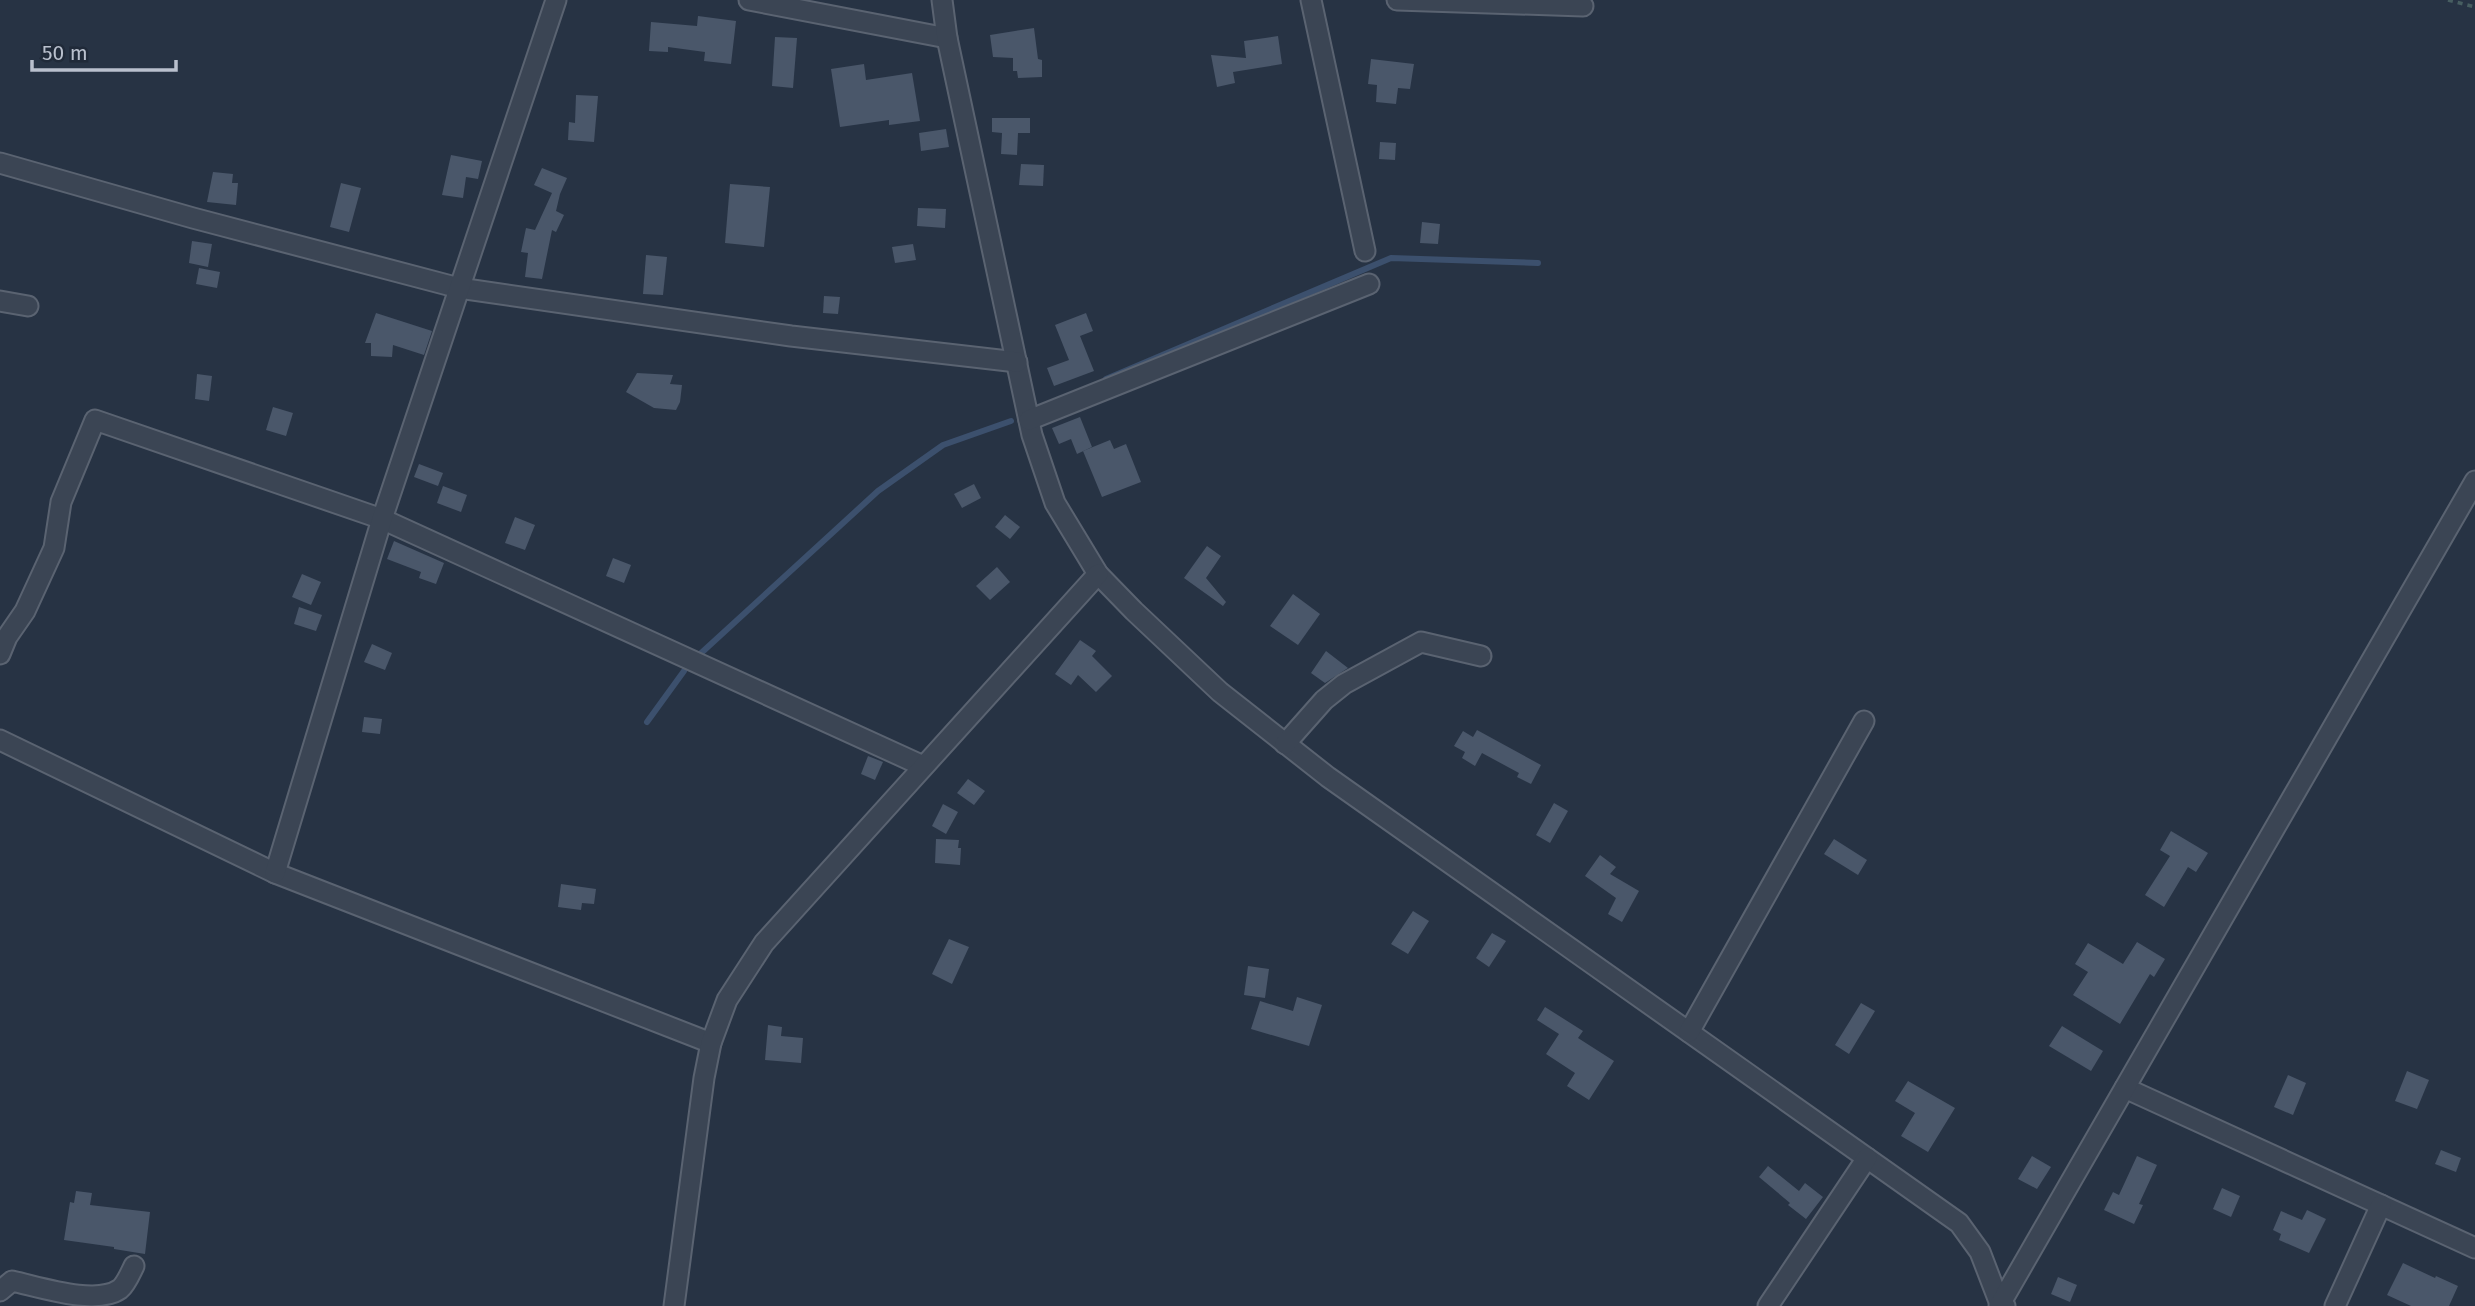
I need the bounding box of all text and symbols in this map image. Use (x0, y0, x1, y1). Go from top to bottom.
scale bar (32, 28, 175, 72)
text: 50 m (42, 40, 88, 66)

